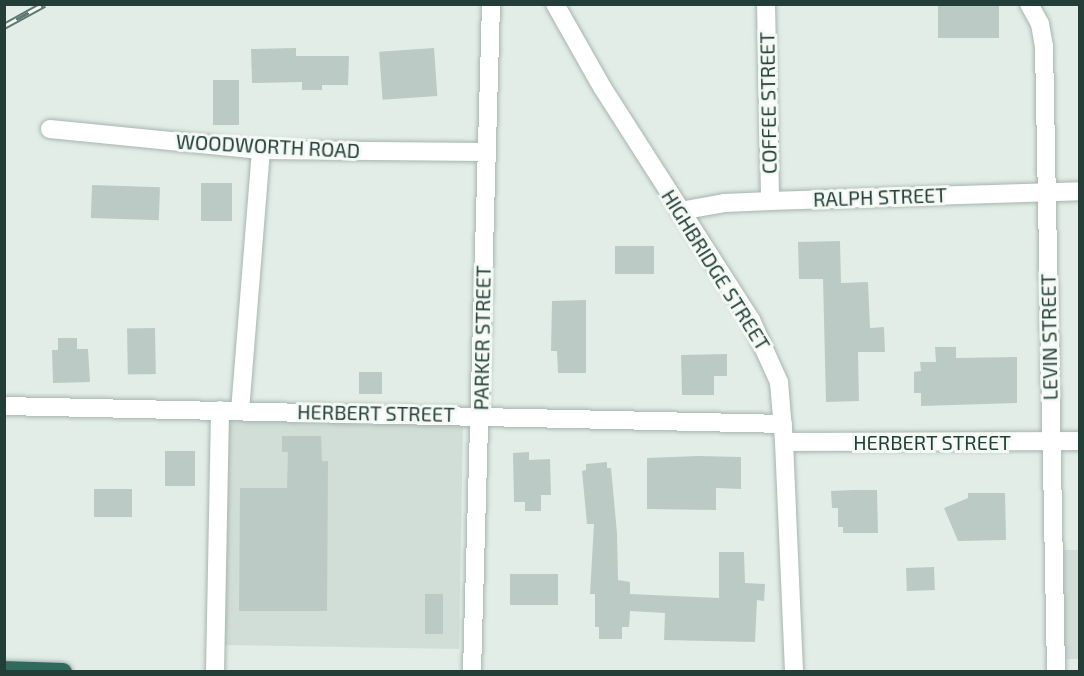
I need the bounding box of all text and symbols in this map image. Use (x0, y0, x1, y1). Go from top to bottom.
street label: COFFEE STREET (755, 32, 781, 174)
street label: WOODWORTH ROAD (175, 129, 361, 163)
street label: RALPH STREET (813, 183, 947, 211)
street label: HIGHBRIDGE STREET (657, 185, 775, 355)
street label: PARKER STREET (469, 265, 495, 411)
street label: LEVIN STREET (1036, 273, 1062, 401)
street label: HERBERT STREET (297, 400, 455, 426)
street label: HERBERT STREET (853, 430, 1011, 454)

